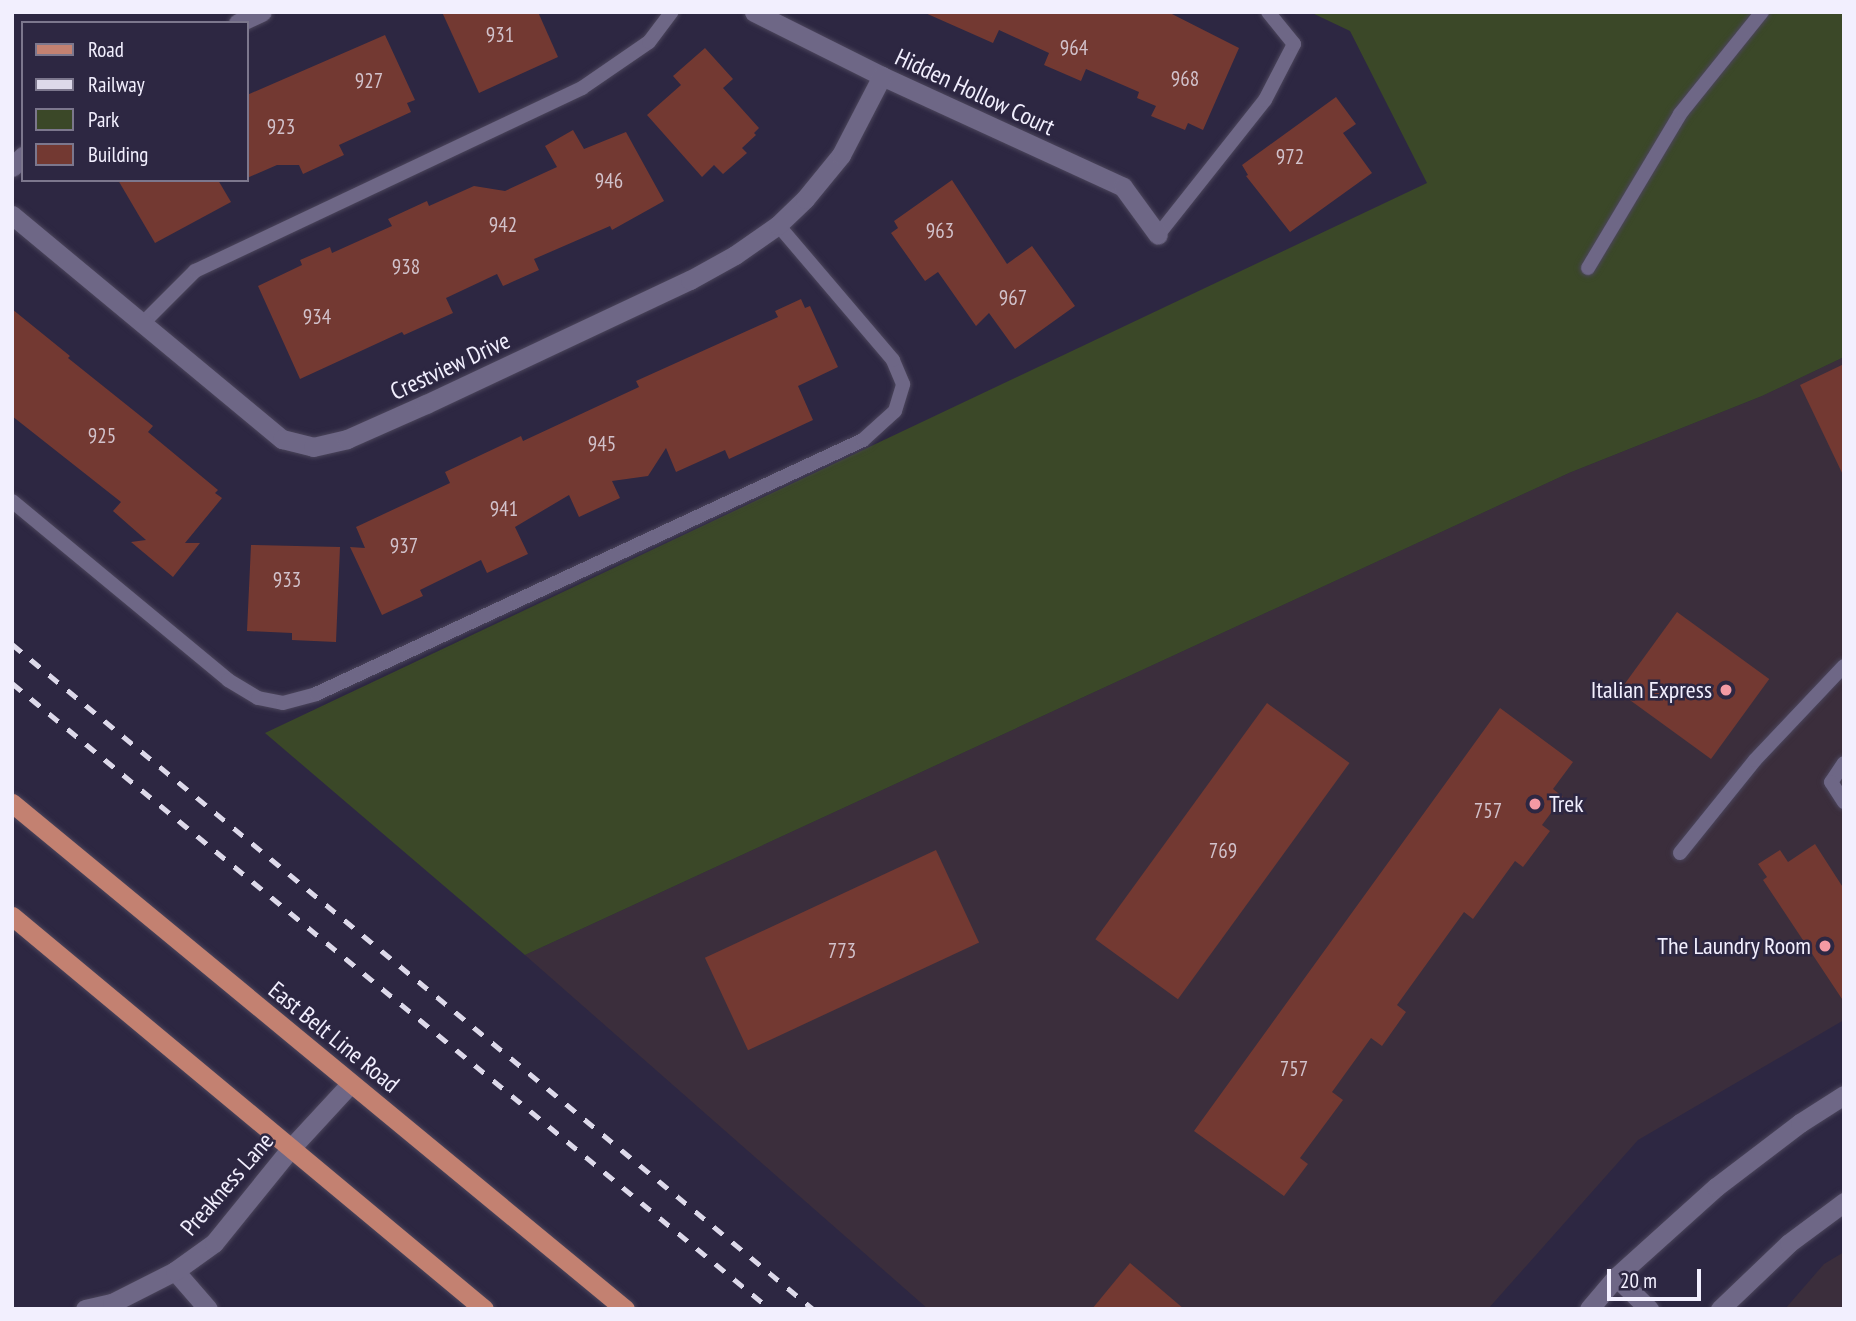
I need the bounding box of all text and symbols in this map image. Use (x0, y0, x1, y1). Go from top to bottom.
legend (21, 21, 248, 182)
house number: 931 (486, 22, 514, 48)
house number: 964 (1060, 35, 1088, 61)
text: Road (88, 36, 124, 63)
street label: Hidden Hollow Court (890, 42, 1060, 142)
house number: 968 (1171, 66, 1199, 92)
house number: 927 (355, 68, 383, 94)
text: Railway (88, 71, 145, 98)
text: Park (88, 106, 119, 133)
house number: 923 (267, 114, 295, 140)
text: Building (88, 141, 148, 168)
house number: 972 (1276, 144, 1304, 170)
house number: 946 (595, 168, 623, 194)
house number: 942 (489, 212, 517, 238)
house number: 963 (926, 218, 954, 244)
house number: 938 (392, 254, 420, 280)
house number: 967 (999, 285, 1027, 311)
house number: 934 (303, 304, 331, 330)
street label: Crestview Drive (386, 326, 514, 406)
house number: 925 (88, 423, 116, 449)
house number: 945 (588, 431, 616, 457)
house number: 941 (490, 496, 518, 522)
house number: 937 (390, 533, 418, 559)
house number: 933 (273, 567, 301, 593)
place label: Italian Express (1591, 676, 1712, 704)
marker: Italian Express (1718, 682, 1734, 698)
place label: Trek (1549, 790, 1583, 818)
marker: Trek (1527, 796, 1543, 812)
house number: 757 (1474, 798, 1502, 824)
house number: 769 (1209, 838, 1237, 864)
place label: The Laundry Room (1657, 932, 1811, 960)
house number: 773 (828, 938, 856, 964)
marker: The Laundry Room (1817, 938, 1833, 954)
street label: East Belt Line Road (263, 976, 405, 1098)
house number: 757 (1280, 1056, 1308, 1082)
street label: Preakness Lane (174, 1127, 280, 1241)
scale bar (1611, 1254, 1706, 1298)
text: 20 m (1620, 1267, 1657, 1294)

